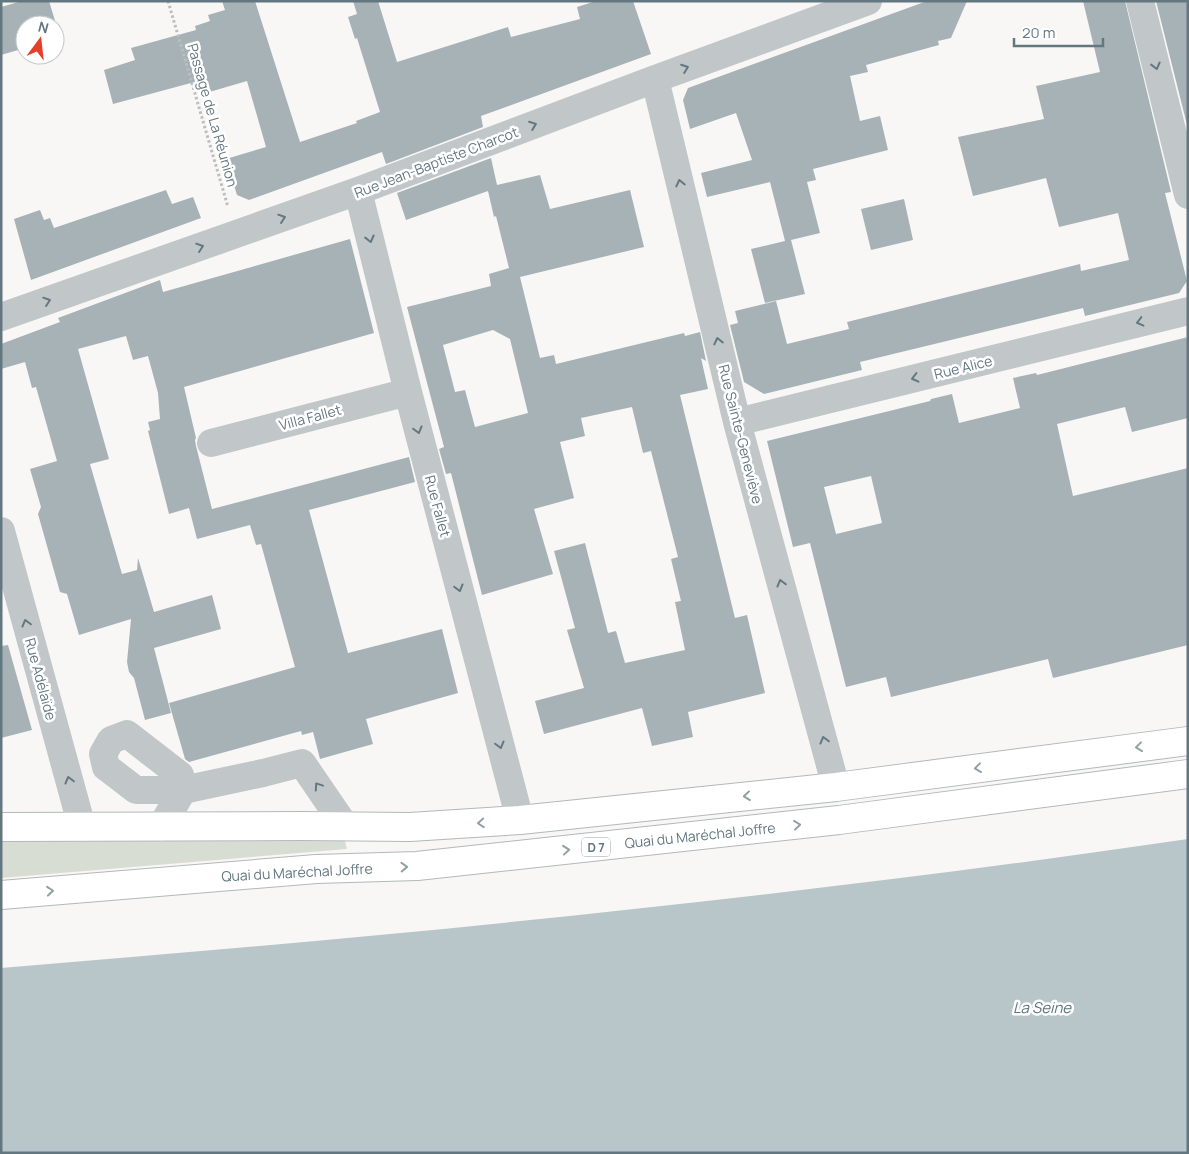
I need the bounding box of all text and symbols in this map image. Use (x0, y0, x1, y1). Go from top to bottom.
north arrow (15, 15, 65, 65)
scale bar (1014, 15, 1103, 47)
text: N (36, 16, 51, 37)
text: 20 m (1022, 22, 1055, 43)
street label: Passage de La Réunion (183, 41, 243, 189)
one-way arrow (1150, 61, 1161, 70)
one-way arrow (680, 64, 689, 74)
one-way arrow (528, 121, 537, 131)
street label: Rue Jean-Baptiste Charcot (351, 122, 521, 202)
one-way arrow (675, 178, 686, 187)
one-way arrow (278, 214, 286, 224)
one-way arrow (364, 234, 374, 242)
one-way arrow (196, 243, 204, 253)
one-way arrow (42, 297, 51, 307)
one-way arrow (1136, 316, 1145, 327)
one-way arrow (713, 336, 724, 345)
street label: Rue Alice (932, 351, 994, 383)
street label: Rue Sainte-Geneviève (715, 362, 767, 506)
one-way arrow (910, 372, 919, 383)
street label: Villa Fallet (277, 400, 343, 434)
one-way arrow (412, 426, 423, 435)
street label: Rue Fallet (421, 473, 455, 539)
one-way arrow (776, 578, 787, 587)
one-way arrow (453, 583, 464, 592)
one-way arrow (22, 620, 32, 628)
street label: Rue Adélaïde (21, 636, 61, 722)
one-way arrow (819, 736, 829, 744)
one-way arrow (494, 740, 505, 749)
one-way arrow (1135, 741, 1143, 752)
one-way arrow (974, 762, 982, 773)
one-way arrow (64, 776, 75, 785)
one-way arrow (315, 782, 324, 792)
one-way arrow (743, 790, 751, 801)
one-way arrow (477, 817, 485, 828)
street label: Quai du Maréchal Joffre (624, 818, 776, 852)
one-way arrow (793, 820, 801, 831)
road number: D 7 (582, 838, 610, 856)
one-way arrow (562, 845, 570, 856)
street label: Quai du Maréchal Joffre (221, 859, 373, 885)
one-way arrow (400, 861, 408, 872)
one-way arrow (46, 885, 54, 896)
water label: La Seine (1013, 997, 1072, 1018)

